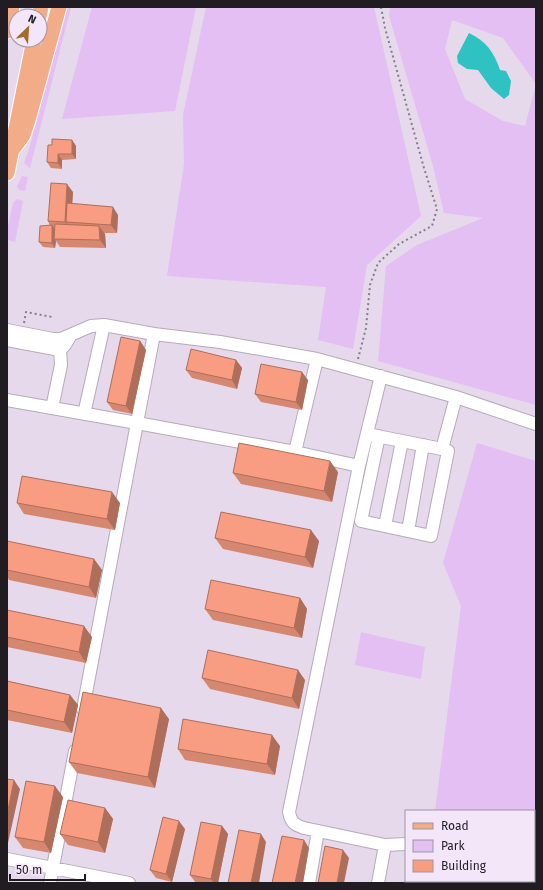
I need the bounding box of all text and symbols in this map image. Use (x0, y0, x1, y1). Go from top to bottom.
north arrow (8, 8, 48, 48)
text: N (26, 12, 38, 27)
legend (405, 810, 535, 882)
text: Road (441, 819, 469, 833)
text: Park (441, 839, 465, 853)
scale bar (10, 856, 85, 882)
text: Building (441, 859, 487, 873)
text: 50 m (16, 863, 42, 877)

